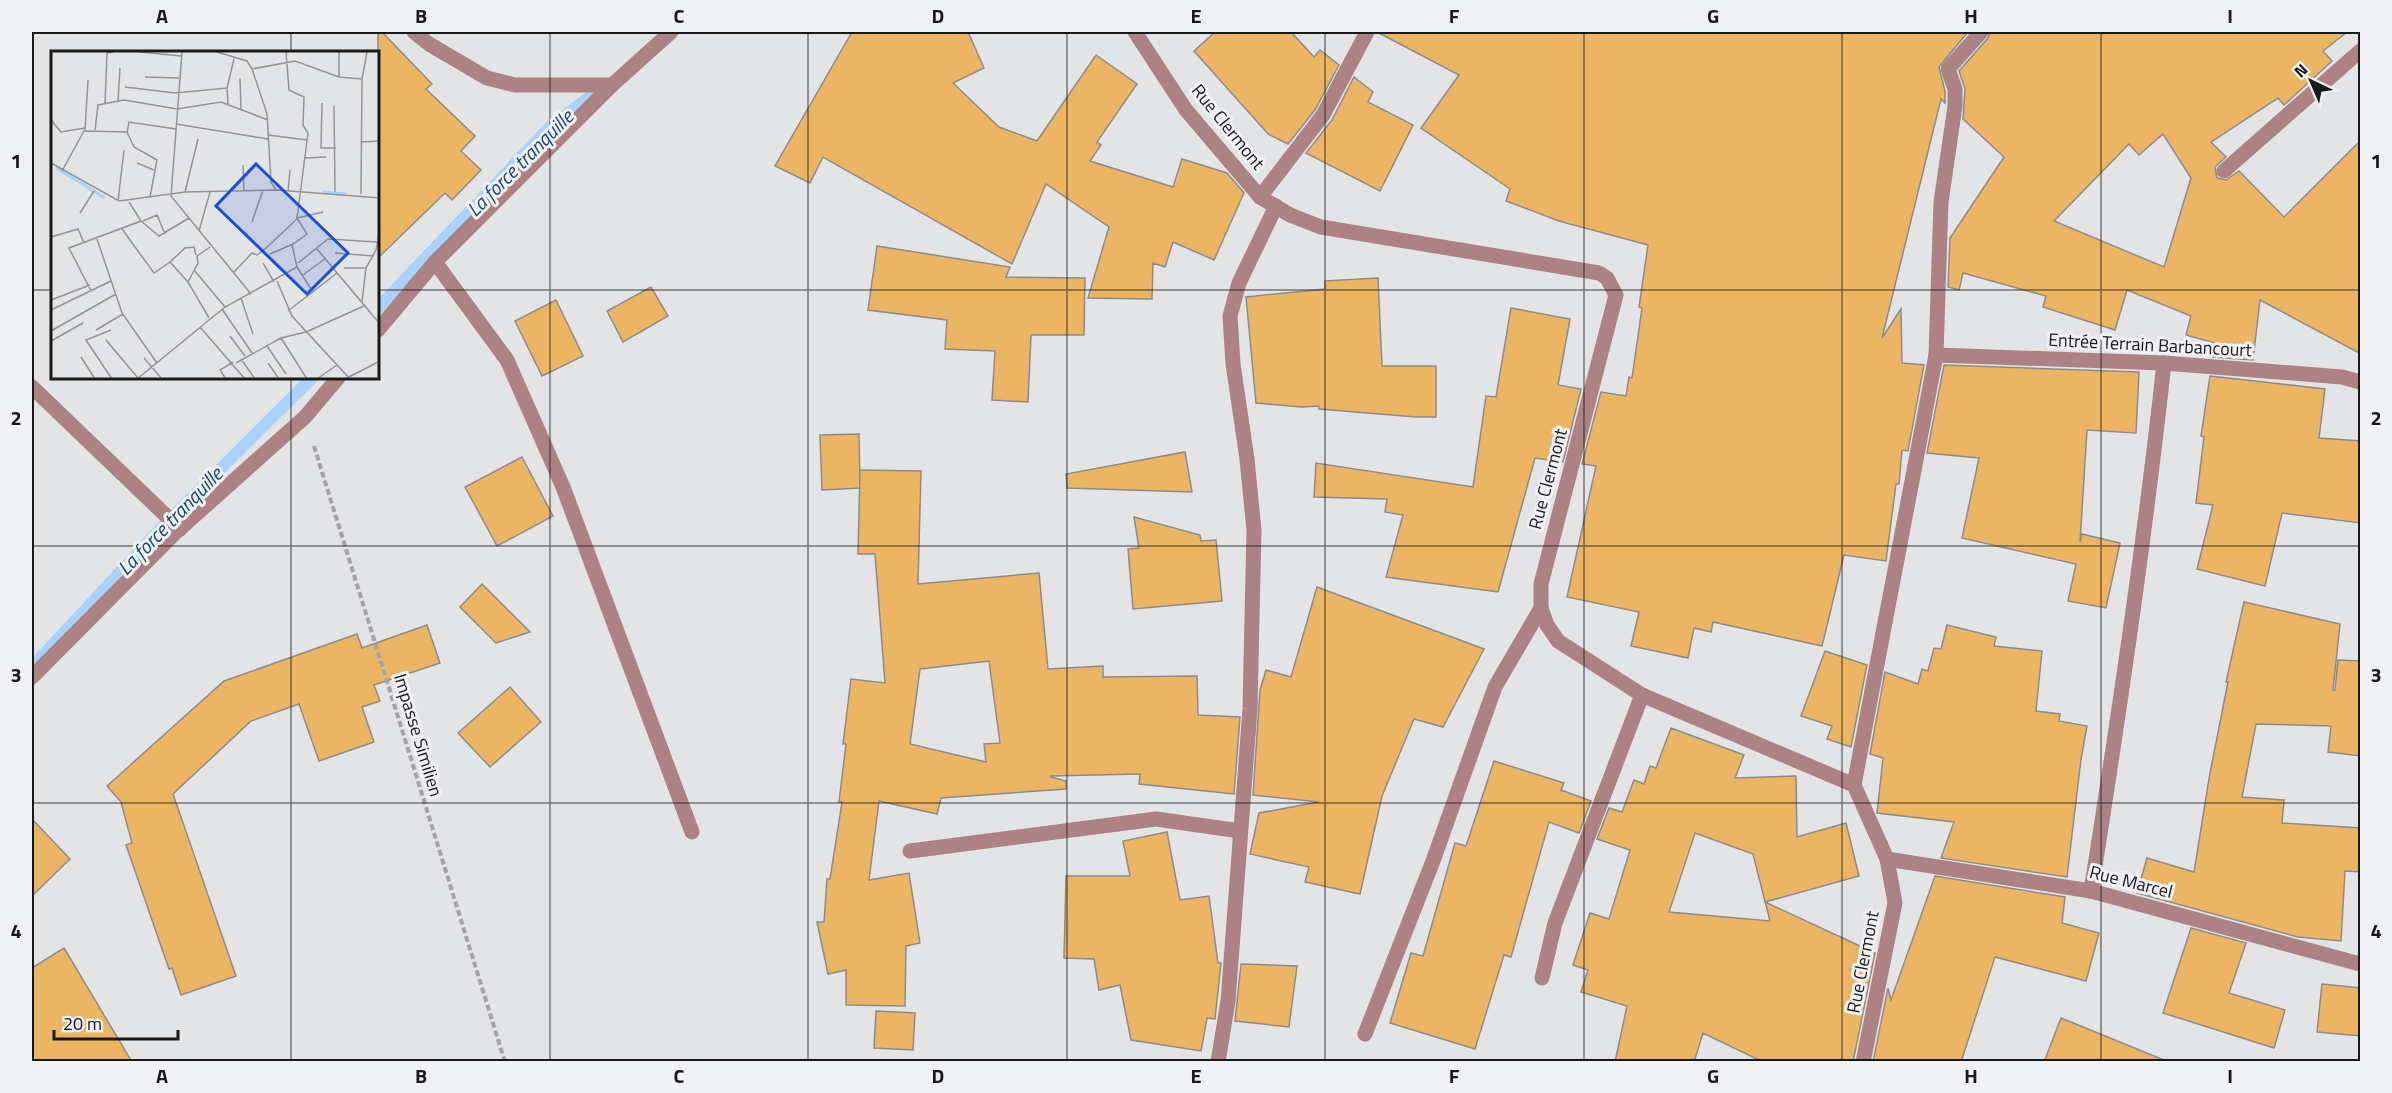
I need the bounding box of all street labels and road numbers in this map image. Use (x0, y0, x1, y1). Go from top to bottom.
street label: Rue Clermont (1185, 78, 1272, 176)
street label: Entrée Terrain Barbancourt (2048, 326, 2253, 363)
street label: Rue Clermont (1521, 425, 1574, 532)
street label: Impasse Similien (387, 670, 450, 800)
street label: Rue Marcel (2087, 858, 2176, 905)
street label: Rue Clermont (1839, 908, 1886, 1015)

